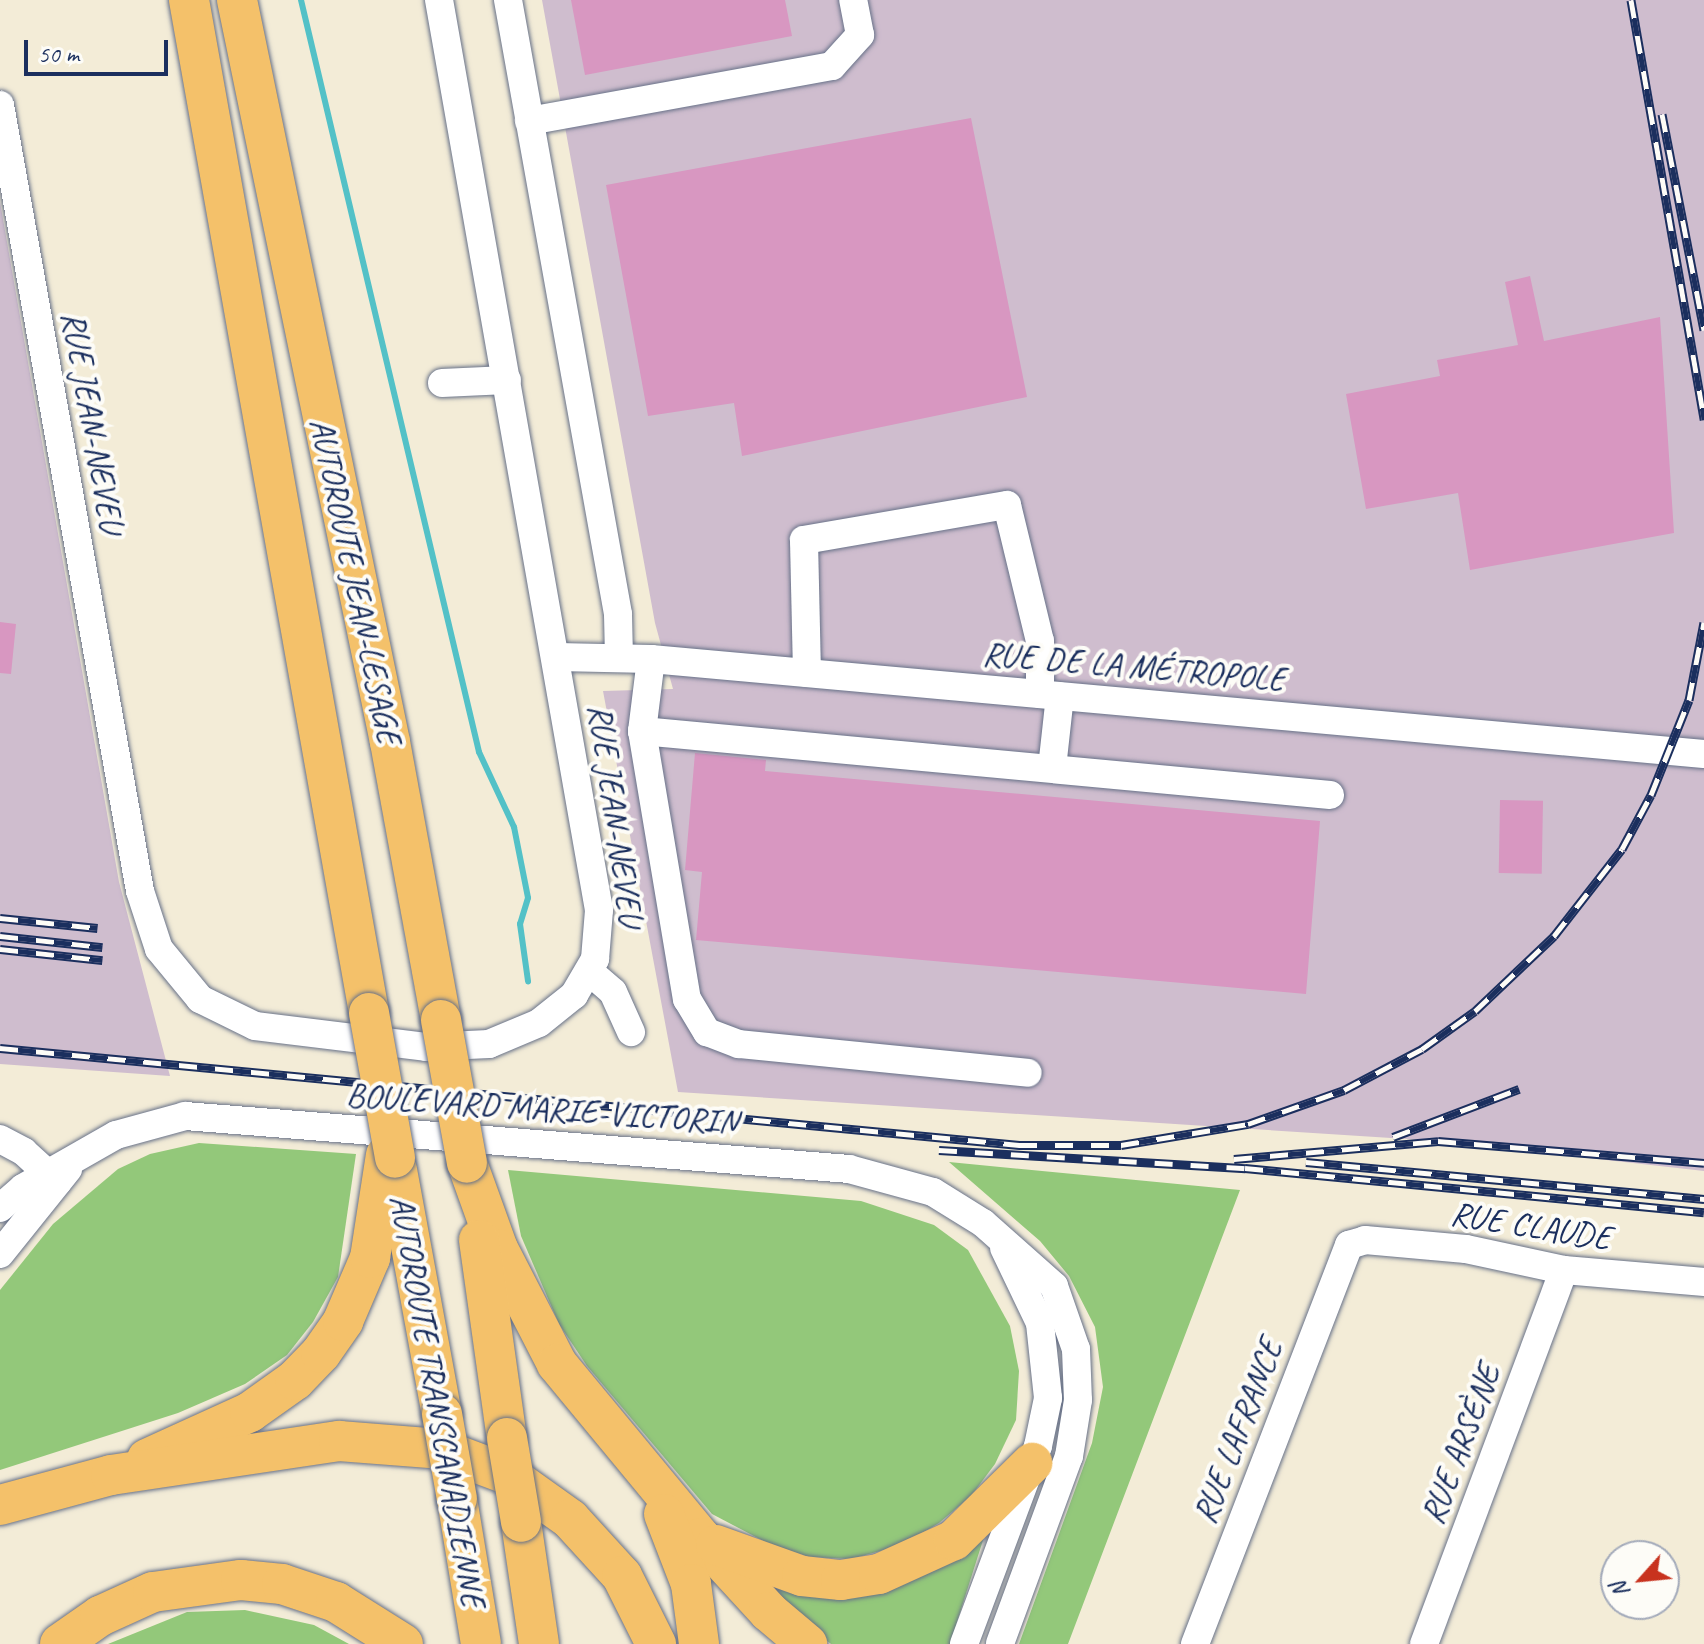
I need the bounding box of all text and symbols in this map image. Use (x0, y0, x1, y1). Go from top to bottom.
scale bar (28, 24, 172, 74)
text: 50 m (38, 39, 79, 69)
street label: RUE JEAN-NEVEU (53, 308, 133, 536)
street label: AUTOROUTE JEAN-LESAGE (302, 414, 410, 748)
street label: RUE DE LA MÉTROPOLE (981, 632, 1287, 700)
street label: RUE JEAN-NEVEU (580, 701, 652, 929)
street label: BOULEVARD MARIE-VICTORIN (345, 1074, 739, 1142)
street label: AUTOROUTE TRANSCANADIENNE (382, 1192, 494, 1610)
street label: RUE CLAUDE (1448, 1192, 1614, 1258)
street label: RUE LAFRANCE (1183, 1332, 1291, 1530)
street label: RUE ARSÈNE (1411, 1358, 1509, 1530)
north arrow (1600, 1540, 1680, 1620)
text: N (1605, 1578, 1636, 1602)

